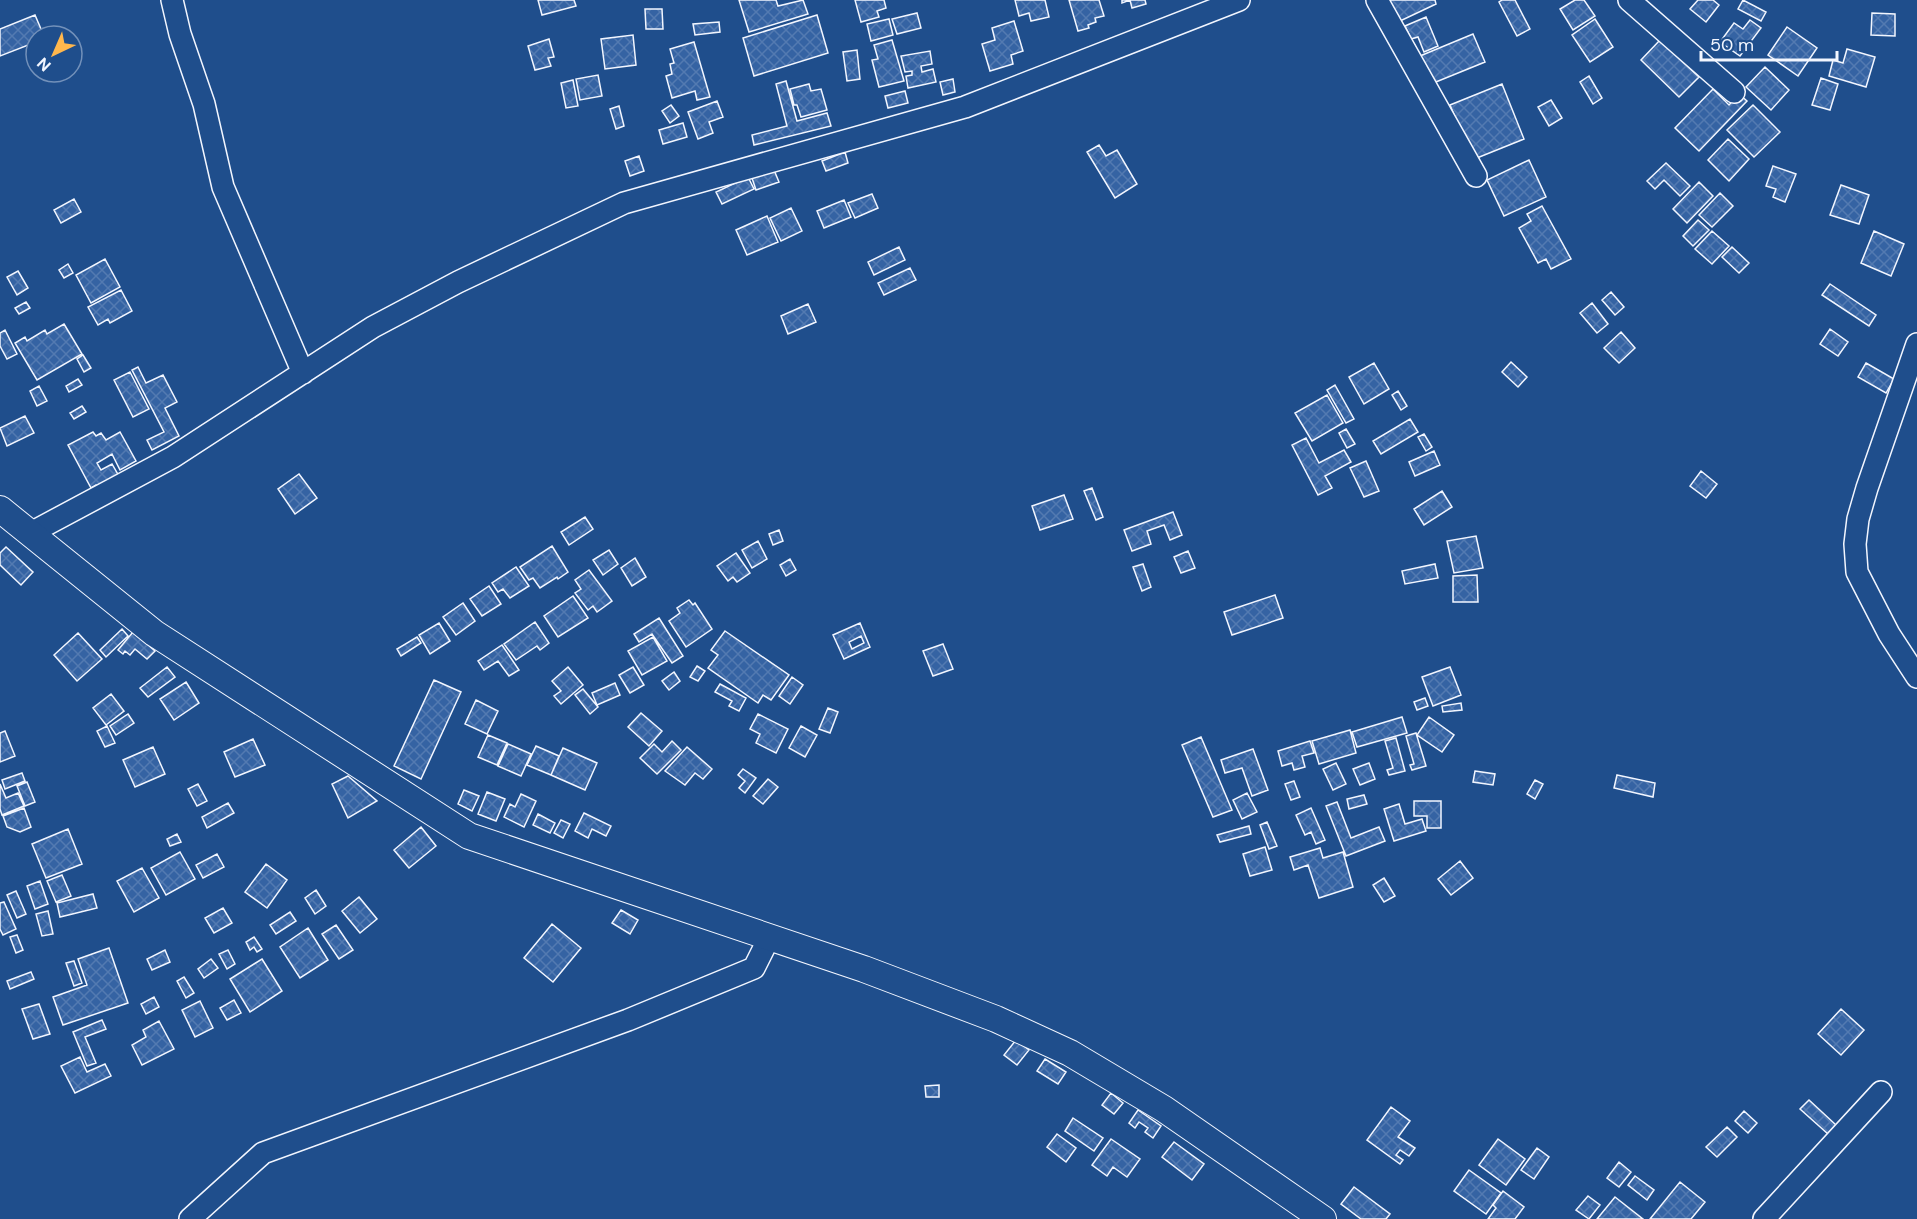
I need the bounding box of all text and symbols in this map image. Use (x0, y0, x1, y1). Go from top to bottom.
north arrow (24, 24, 84, 84)
scale bar (1701, 24, 1838, 62)
text: 50 m (1710, 33, 1754, 57)
text: N (32, 53, 55, 76)

